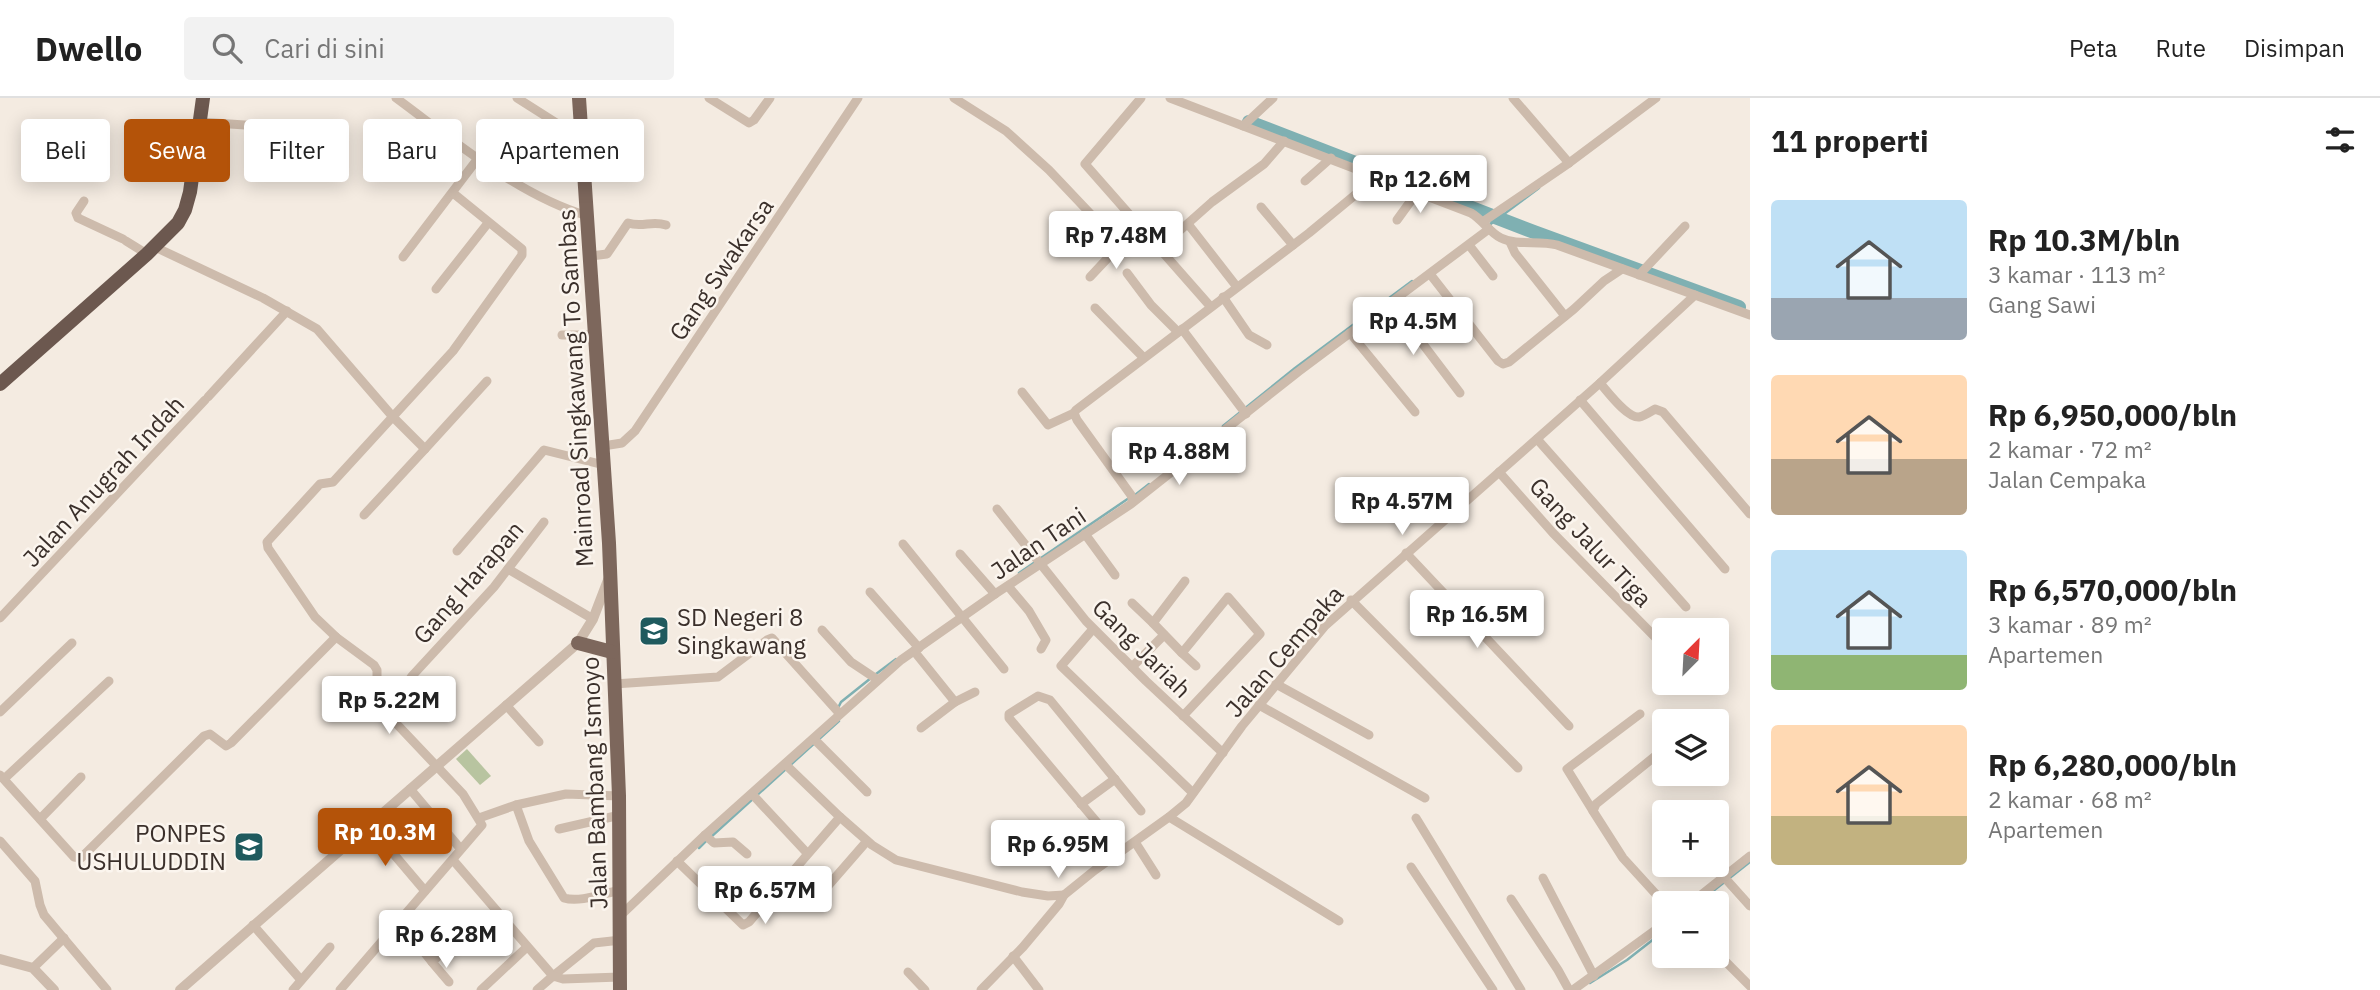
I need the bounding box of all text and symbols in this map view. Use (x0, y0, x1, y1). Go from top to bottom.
search box (184, 17, 674, 80)
text: Dwello (35, 27, 142, 70)
icon: search (208, 29, 246, 67)
text: Cari di sini (264, 31, 385, 65)
text: Peta (2069, 32, 2117, 64)
text: Rute (2155, 32, 2206, 64)
text: Disimpan (2244, 32, 2345, 64)
chip: Beli (21, 119, 110, 182)
chip: Sewa (124, 119, 230, 182)
chip: Filter (244, 119, 349, 182)
chip: Baru (363, 119, 462, 182)
chip: Apartemen (476, 119, 644, 182)
text: 11 properti (1771, 121, 1929, 160)
icon: filters (2321, 121, 2359, 159)
pin: Rp 12.6M (1348, 156, 1492, 215)
text: Rp 12.6M (1369, 163, 1471, 193)
street label: Gang Swakarsa (662, 191, 781, 346)
street label: Mainroad Singkawang To Sambas (550, 208, 600, 568)
pin: Rp 7.48M (1044, 212, 1188, 271)
text: Rp 7.48M (1065, 219, 1167, 249)
text: Rp 10.3M/bln (1988, 220, 2180, 259)
icon: home (1827, 228, 1911, 312)
text: 3 kamar · 113 m² (1988, 259, 2166, 289)
text: Gang Sawi (1988, 289, 2096, 319)
pin: Rp 4.5M (1348, 298, 1478, 357)
text: Rp 4.5M (1369, 305, 1457, 335)
street label: Jalan Anugrah Indah (15, 388, 191, 574)
text: Rp 6,950,000/bln (1988, 395, 2237, 434)
icon: home (1827, 403, 1911, 487)
pin: Rp 4.88M (1107, 428, 1251, 487)
text: 2 kamar · 72 m² (1988, 434, 2152, 464)
text: Rp 4.88M (1128, 435, 1230, 465)
text: Jalan Cempaka (1988, 464, 2146, 494)
street label: Gang Jalur Tiga (1523, 470, 1660, 614)
pin: Rp 4.57M (1330, 478, 1474, 537)
text: Rp 4.57M (1351, 485, 1453, 515)
street label: Jalan Tani (984, 499, 1092, 587)
street label: Gang Harapan (406, 514, 530, 650)
text: Rp 6,570,000/bln (1988, 570, 2237, 609)
street label: Jalan Cempaka (1218, 578, 1350, 724)
icon: home (1827, 578, 1911, 662)
pin: Rp 16.5M (1405, 590, 1549, 650)
street label: Gang Jariah (1086, 592, 1198, 704)
text: Rp 16.5M (1426, 598, 1528, 628)
place label: SD Negeri 8 Singkawang (677, 601, 806, 661)
text: 3 kamar · 89 m² (1988, 609, 2152, 639)
school or university icon: SD Negeri 8 Singkawang (637, 614, 671, 648)
north arrow (1652, 618, 1729, 695)
map controls (1652, 618, 1729, 968)
text: Apartemen (1988, 639, 2103, 669)
street label: Jalan Bambang Ismoyo (574, 656, 614, 910)
pin: Rp 5.22M (317, 676, 461, 736)
text: Rp 5.22M (338, 684, 440, 714)
button: layers (1652, 709, 1729, 786)
text: Rp 6,280,000/bln (1988, 745, 2237, 784)
icon: home (1827, 753, 1911, 837)
text: 2 kamar · 68 m² (1988, 784, 2152, 814)
button: + (1652, 800, 1729, 877)
pin: Rp 10.3M (313, 808, 457, 868)
text: Apartemen (1988, 814, 2103, 844)
text: Rp 10.3M (334, 816, 436, 846)
place label: PONPES USHULUDDIN (76, 817, 226, 877)
pin: Rp 6.95M (986, 820, 1130, 880)
text: Rp 6.95M (1007, 828, 1109, 858)
school or university icon: PONPES USHULUDDIN (232, 830, 266, 864)
pin: Rp 6.57M (693, 866, 837, 926)
text: Rp 6.57M (714, 874, 816, 904)
button: − (1652, 891, 1729, 968)
pin: Rp 6.28M (374, 910, 518, 970)
text: Rp 6.28M (395, 918, 497, 948)

